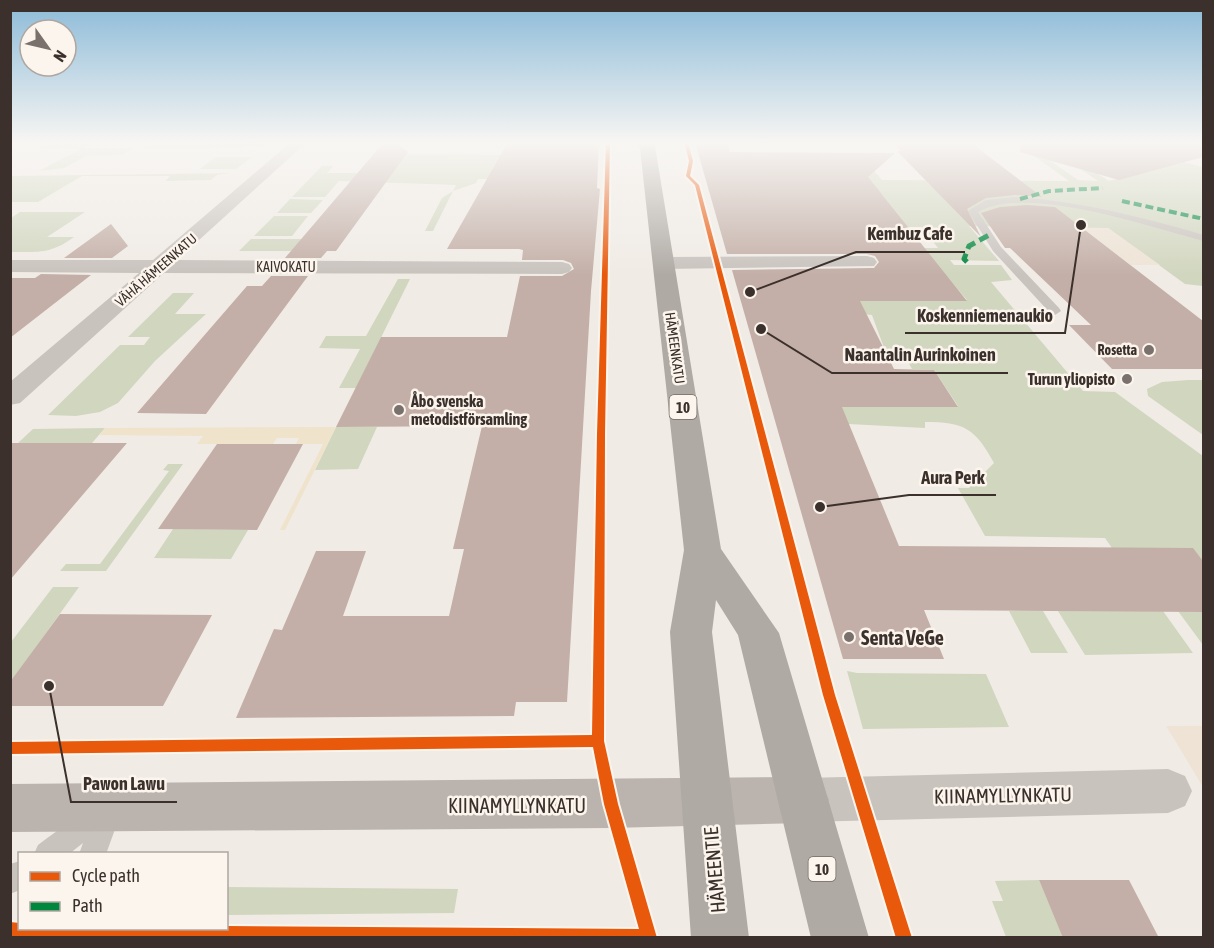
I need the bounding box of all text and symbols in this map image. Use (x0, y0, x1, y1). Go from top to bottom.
north arrow (18, 18, 78, 78)
text: N (50, 47, 71, 65)
callout: Kembuz Cafe (856, 216, 965, 252)
text: Kembuz Cafe (867, 223, 953, 244)
street label: VÄHÄ HÄMEENKATU (112, 230, 200, 310)
street label: KAIVOKATU (256, 259, 316, 275)
callout: Koskenniemenaukio (905, 297, 1065, 333)
text: Koskenniemenaukio (917, 305, 1053, 326)
street label: HÄMEENKATU (662, 311, 688, 385)
callout: Naantalin Aurinkoinen (832, 337, 1008, 373)
place label: Rosetta (1098, 342, 1137, 358)
marker: Rosetta (1142, 343, 1156, 357)
text: Naantalin Aurinkoinen (844, 344, 996, 365)
place label: Turun yliopisto (1028, 370, 1115, 388)
marker: Turun yliopisto (1120, 372, 1134, 386)
place label: Åbo svenska metodistförsamling (410, 391, 527, 428)
road number: 10 (670, 395, 696, 419)
marker: Åbo svenska metodistförsamling (392, 403, 406, 417)
callout: Aura Perk (909, 459, 996, 495)
text: Aura Perk (920, 467, 986, 488)
place label: Senta VeGe (861, 626, 944, 649)
marker: Senta VeGe (842, 630, 856, 644)
callout: Pawon Lawu (71, 766, 177, 802)
text: Pawon Lawu (83, 773, 165, 794)
street label: KIINAMYLLYNKATU (934, 782, 1072, 808)
street label: KIINAMYLLYNKATU (448, 794, 586, 817)
street label: HÄMEENTIE (699, 826, 729, 914)
legend (18, 852, 228, 930)
road number: 10 (808, 857, 836, 881)
text: Cycle path (72, 865, 140, 886)
text: Path (72, 895, 103, 916)

